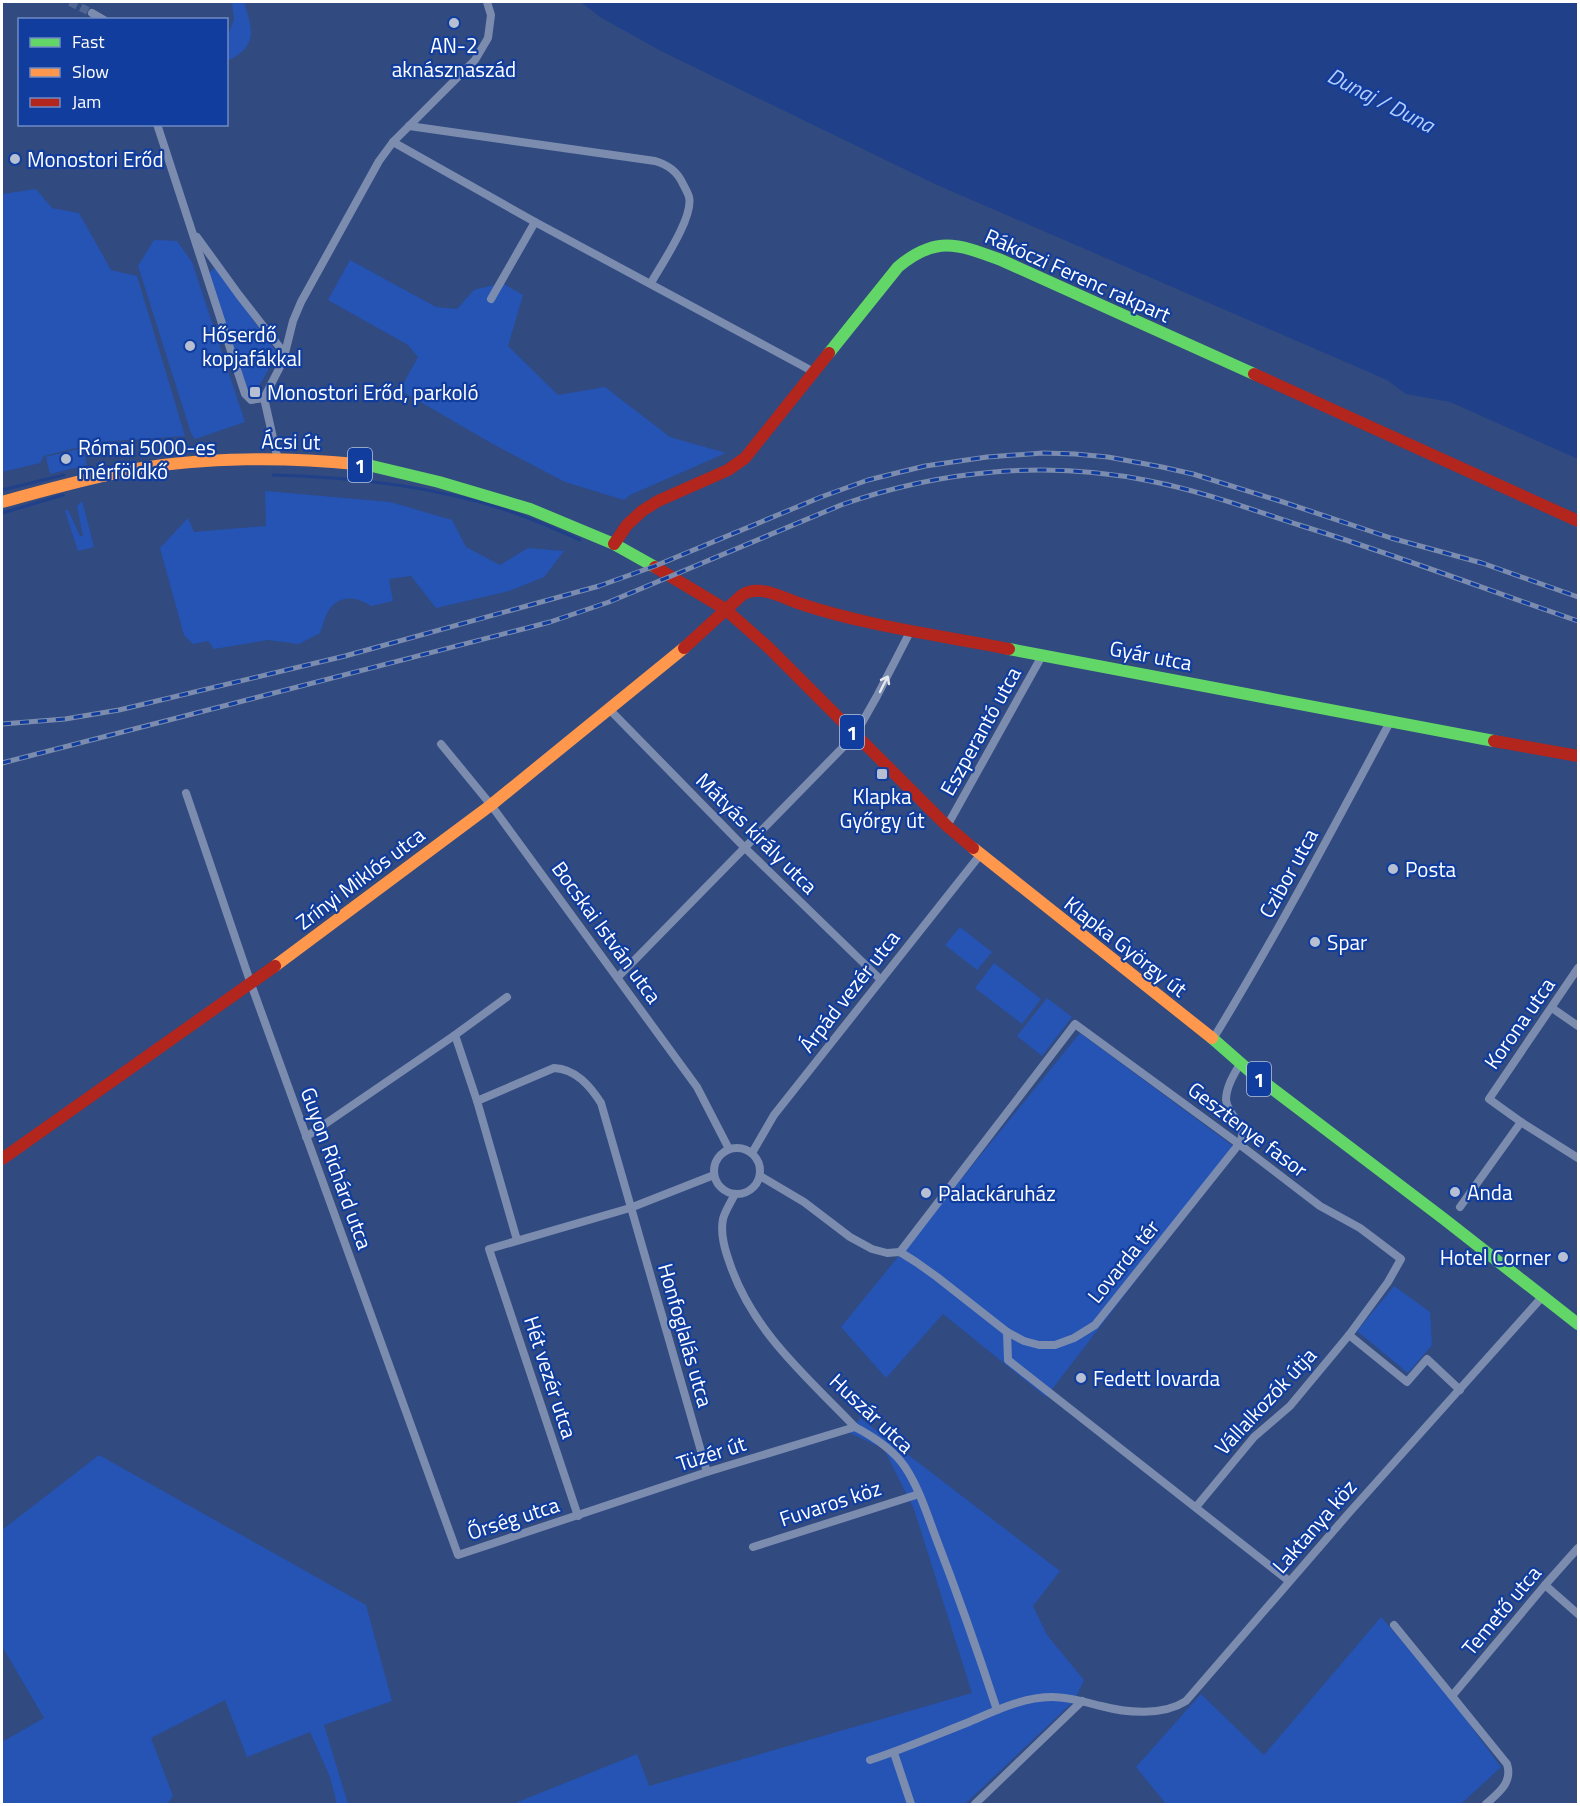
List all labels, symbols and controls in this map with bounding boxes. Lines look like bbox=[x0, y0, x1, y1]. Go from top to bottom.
marker: AN-2 aknásznaszád bbox=[447, 16, 461, 30]
legend bbox=[18, 18, 228, 126]
text: Fast bbox=[72, 28, 105, 55]
place label: AN-2 aknásznaszád bbox=[392, 29, 516, 85]
text: Slow bbox=[72, 58, 109, 85]
water label: Dunaj / Duna bbox=[1322, 59, 1442, 142]
text: Jam bbox=[72, 88, 101, 115]
place label: Monostori Erőd bbox=[27, 143, 164, 175]
marker: Monostori Erőd bbox=[8, 152, 22, 166]
street label: Rákóczi Ferenc rakpart bbox=[980, 220, 1177, 331]
place label: Hőserdő kopjafákkal bbox=[202, 318, 302, 374]
marker: Hőserdő kopjafákkal bbox=[183, 339, 197, 353]
place label: Monostori Erőd, parkoló bbox=[267, 376, 479, 408]
marker: Monostori Erőd, parkoló bbox=[248, 385, 262, 399]
street label: Ácsi út bbox=[261, 424, 321, 458]
place label: Római 5000-es mérföldkő bbox=[78, 431, 216, 487]
road number: 1 bbox=[348, 448, 372, 482]
marker: Római 5000-es mérföldkő bbox=[59, 452, 73, 466]
street label: Gyár utca bbox=[1107, 631, 1195, 679]
street label: Eszperantó utca bbox=[931, 660, 1029, 801]
one-way arrow bbox=[878, 675, 890, 693]
road number: 1 bbox=[840, 715, 864, 749]
street label: Mátyás király utca bbox=[689, 765, 825, 901]
marker: Klapka Győrgy út bbox=[875, 767, 889, 781]
place label: Klapka Győrgy út bbox=[839, 780, 925, 836]
street label: Zrínyi Miklós utca bbox=[289, 818, 432, 937]
street label: Czibor utca bbox=[1250, 822, 1326, 924]
place label: Posta bbox=[1405, 853, 1457, 885]
street label: Bocskai István utca bbox=[544, 854, 670, 1010]
marker: Posta bbox=[1386, 862, 1400, 876]
street label: Klapka György út bbox=[1058, 888, 1195, 1005]
street label: Árpád vezér utca bbox=[791, 923, 907, 1059]
place label: Spar bbox=[1327, 926, 1367, 958]
marker: Spar bbox=[1308, 935, 1322, 949]
street label: Korona utca bbox=[1476, 970, 1563, 1075]
road number: 1 bbox=[1247, 1062, 1271, 1096]
street label: Gesztenye fasor bbox=[1181, 1073, 1315, 1185]
street label: Guyon Richárd utca bbox=[293, 1082, 381, 1254]
place label: Anda bbox=[1467, 1176, 1513, 1208]
place label: Palackáruház bbox=[938, 1177, 1056, 1209]
marker: Anda bbox=[1448, 1185, 1462, 1199]
marker: Palackáruház bbox=[919, 1186, 933, 1200]
street label: Lovarda tér bbox=[1079, 1212, 1167, 1310]
place label: Hotel Corner bbox=[1440, 1241, 1551, 1273]
marker: Hotel Corner bbox=[1556, 1250, 1570, 1264]
street label: Honfoglalás utca bbox=[650, 1259, 722, 1411]
street label: Hét vezér utca bbox=[516, 1312, 586, 1443]
street label: Vállalkozók útja bbox=[1207, 1340, 1324, 1462]
place label: Fedett lovarda bbox=[1093, 1362, 1221, 1394]
street label: Huszár utca bbox=[823, 1365, 922, 1461]
marker: Fedett lovarda bbox=[1074, 1371, 1088, 1385]
street label: Tüzér út bbox=[672, 1427, 750, 1479]
street label: Fuvaros köz bbox=[775, 1472, 885, 1534]
street label: Laktanya köz bbox=[1264, 1472, 1364, 1580]
street label: Őrség utca bbox=[463, 1488, 564, 1548]
street label: Temető utca bbox=[1454, 1558, 1549, 1662]

